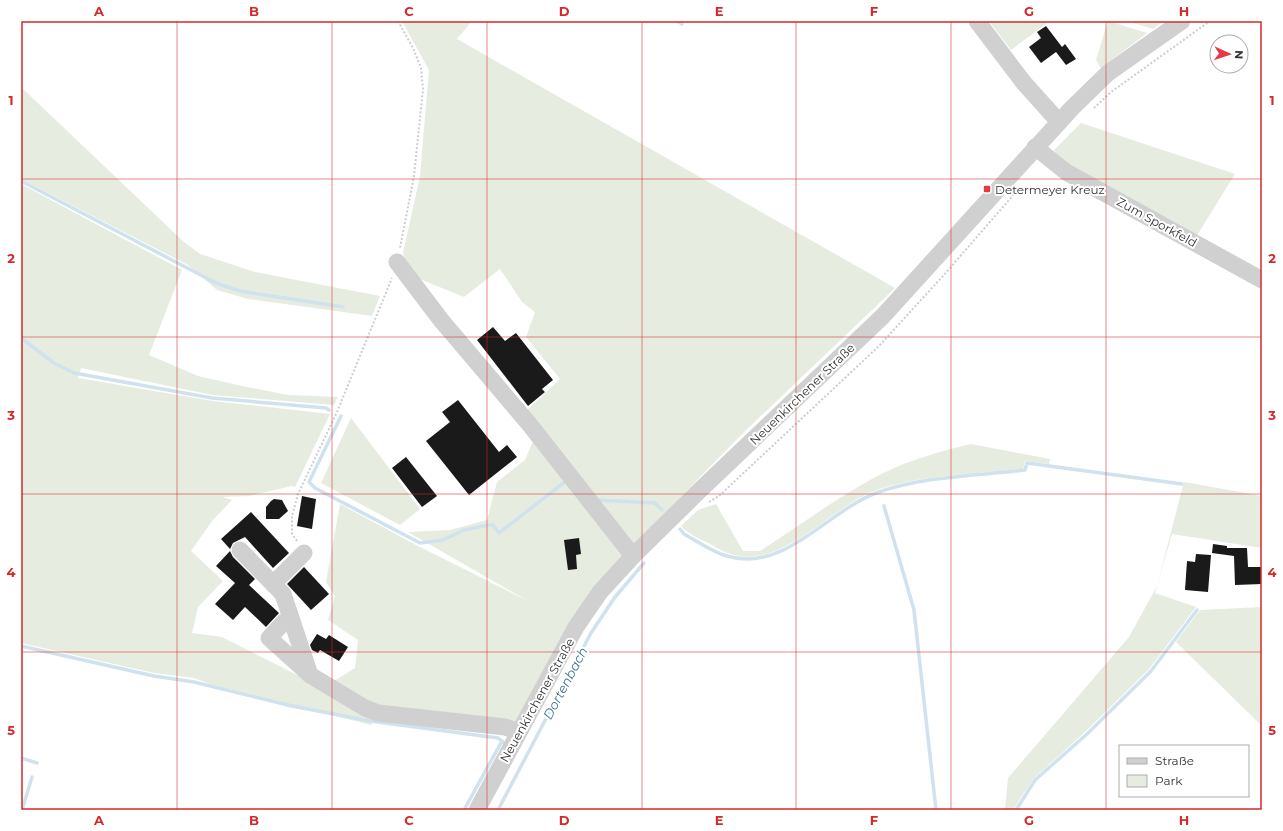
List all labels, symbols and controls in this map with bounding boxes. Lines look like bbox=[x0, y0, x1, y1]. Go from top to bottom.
text: A bbox=[93, 3, 105, 19]
text: B bbox=[249, 3, 259, 19]
text: C bbox=[404, 3, 414, 19]
text: D bbox=[559, 3, 570, 19]
text: E bbox=[715, 3, 724, 19]
text: F bbox=[870, 3, 878, 19]
text: G bbox=[1024, 3, 1034, 19]
text: H bbox=[1179, 3, 1189, 19]
north arrow bbox=[1209, 34, 1249, 74]
text: N bbox=[1232, 50, 1246, 59]
text: 1 bbox=[8, 92, 14, 108]
text: 1 bbox=[1269, 92, 1275, 108]
place label: Determeyer Kreuz bbox=[995, 182, 1105, 197]
marker: Determeyer Kreuz bbox=[982, 184, 992, 194]
street label: Zum Sporkfeld bbox=[1114, 194, 1200, 250]
text: 2 bbox=[7, 250, 15, 266]
text: 2 bbox=[1268, 250, 1276, 266]
street label: Neuenkirchener Straße bbox=[747, 340, 857, 448]
text: 3 bbox=[6, 407, 15, 423]
text: 3 bbox=[1267, 407, 1276, 423]
text: 4 bbox=[7, 564, 16, 580]
text: 4 bbox=[1268, 564, 1277, 580]
street label: Neuenkirchener Straße bbox=[497, 635, 577, 765]
water label: Dortenbach bbox=[539, 644, 591, 722]
text: 5 bbox=[7, 722, 15, 738]
text: 5 bbox=[1268, 722, 1276, 738]
legend bbox=[1119, 745, 1249, 797]
text: Straße bbox=[1155, 753, 1194, 768]
text: Park bbox=[1155, 773, 1183, 788]
text: A bbox=[93, 812, 105, 828]
text: B bbox=[249, 812, 259, 828]
text: C bbox=[404, 812, 414, 828]
text: D bbox=[559, 812, 570, 828]
text: E bbox=[715, 812, 724, 828]
text: F bbox=[870, 812, 878, 828]
text: G bbox=[1024, 812, 1034, 828]
text: H bbox=[1179, 812, 1189, 828]

